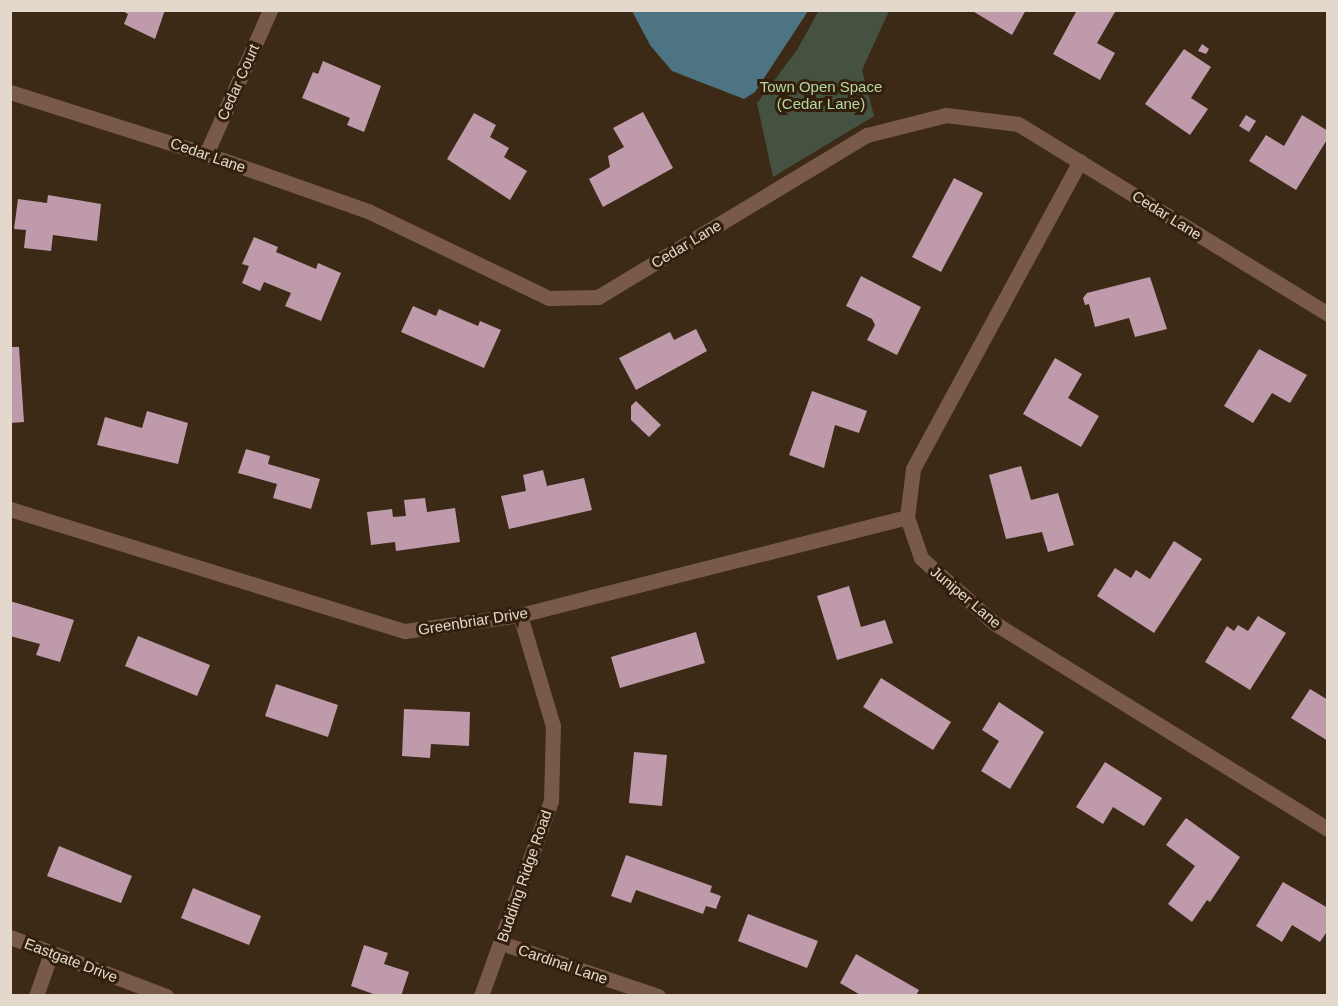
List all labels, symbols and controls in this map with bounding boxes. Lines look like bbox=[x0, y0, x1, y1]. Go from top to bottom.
street label: Cedar Court bbox=[213, 41, 263, 123]
park label: Town Open Space (Cedar Lane) bbox=[760, 77, 882, 112]
street label: Cedar Lane bbox=[168, 134, 248, 176]
street label: Cedar Lane bbox=[1129, 187, 1205, 243]
street label: Cedar Lane bbox=[648, 216, 724, 272]
street label: Juniper Lane bbox=[927, 562, 1005, 632]
street label: Greenbriar Drive bbox=[417, 603, 529, 639]
street label: Budding Ridge Road bbox=[493, 808, 555, 944]
street label: Eastgate Drive bbox=[22, 934, 120, 986]
street label: Cardinal Lane bbox=[516, 940, 610, 988]

